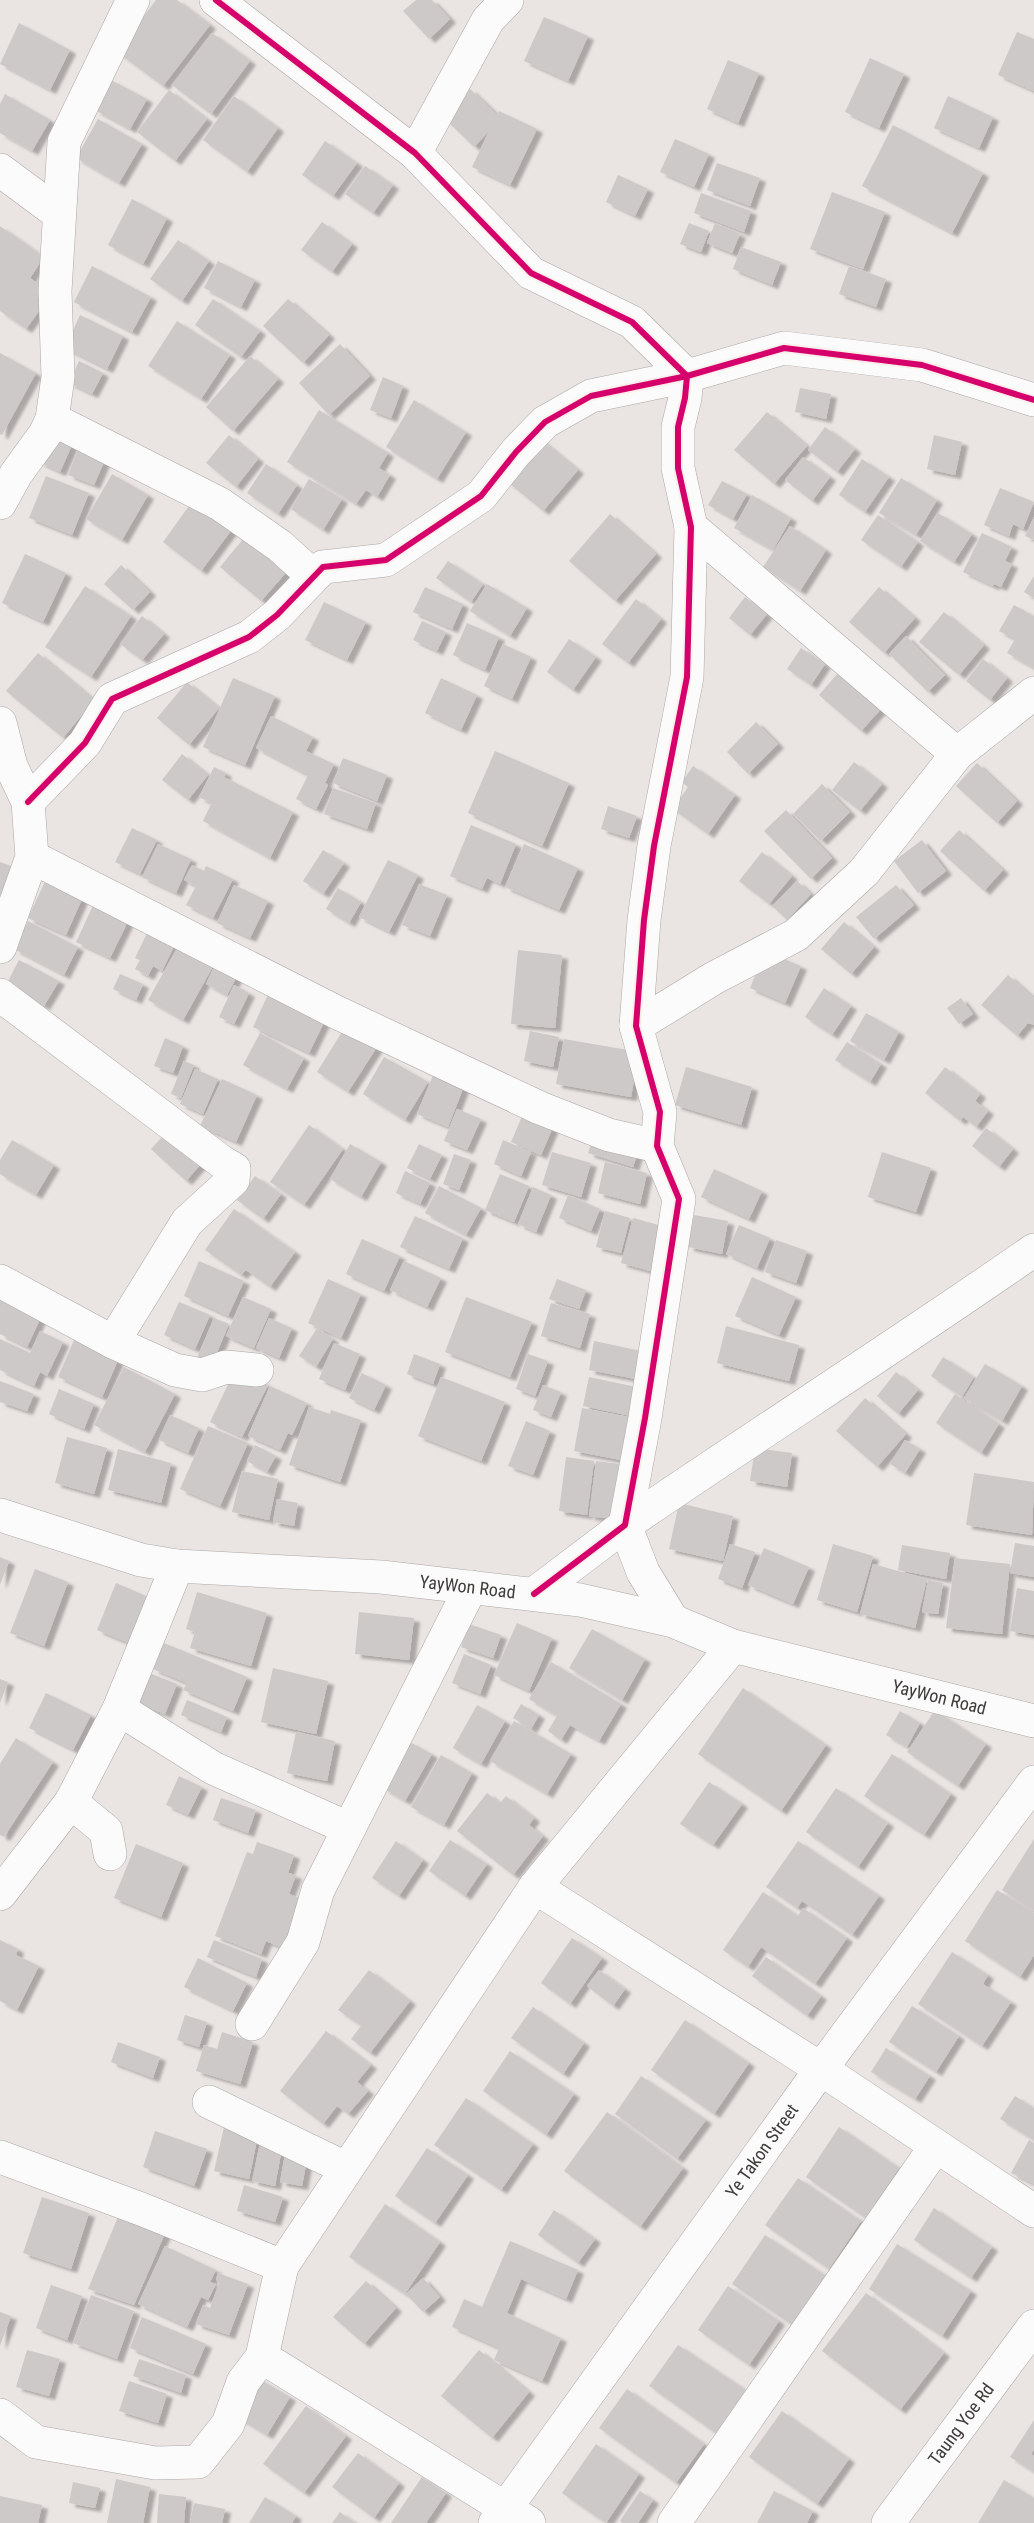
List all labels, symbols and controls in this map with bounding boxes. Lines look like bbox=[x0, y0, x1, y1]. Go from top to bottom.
street label: YayWon Road bbox=[419, 1571, 517, 1602]
street label: YayWon Road bbox=[890, 1675, 989, 1719]
street label: Ye Takon Street bbox=[721, 2100, 802, 2202]
street label: Taung Yoe Rd bbox=[924, 2379, 998, 2469]

